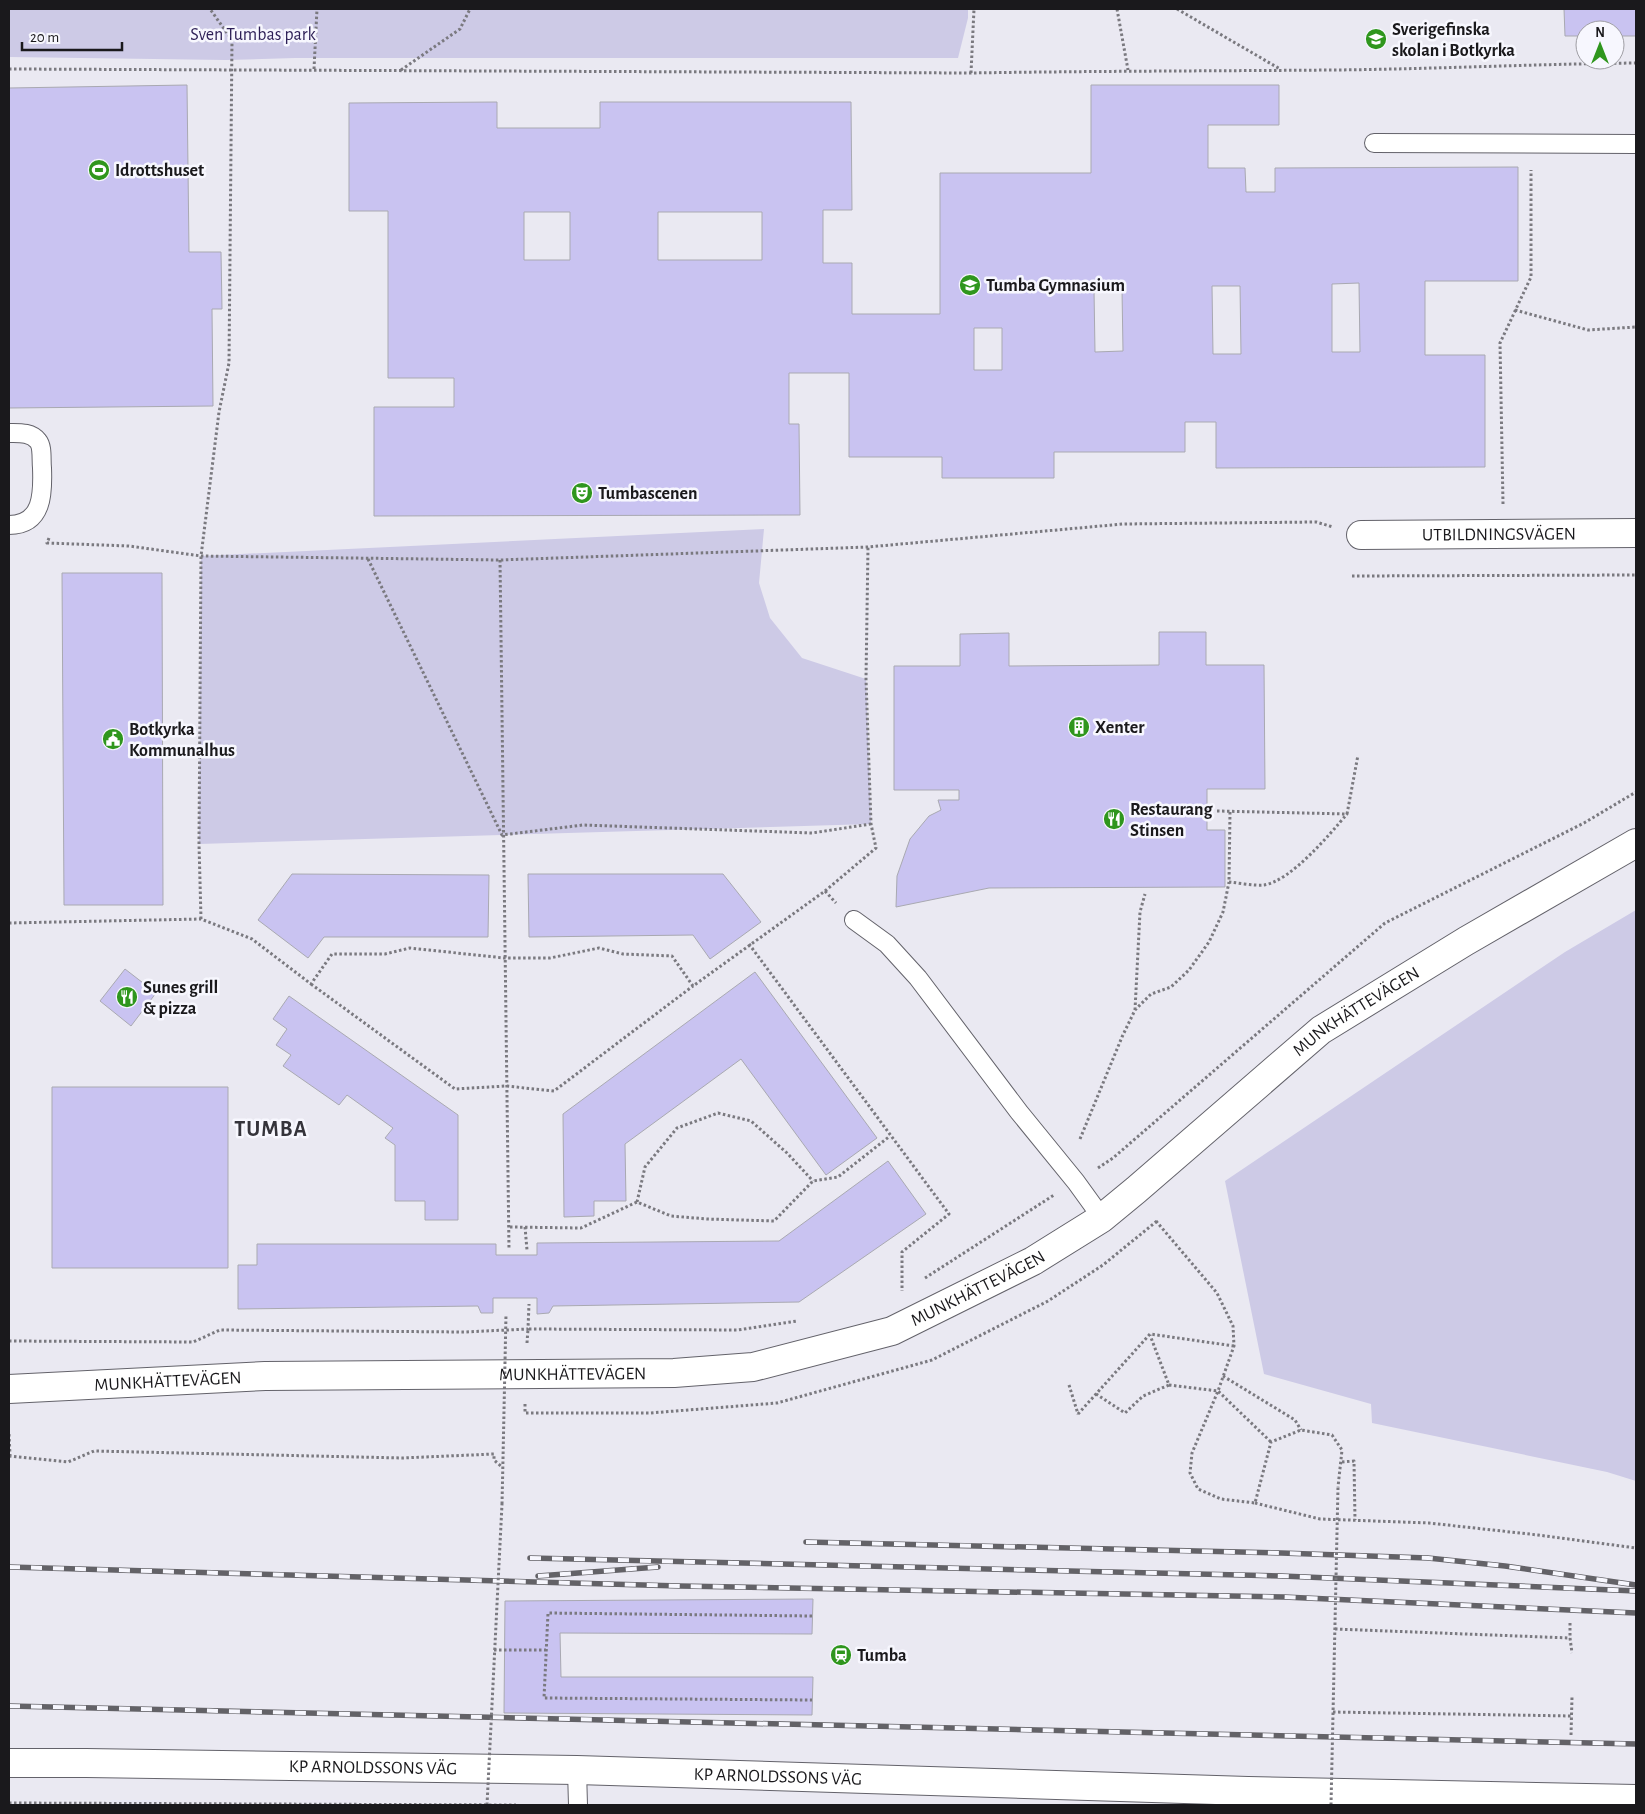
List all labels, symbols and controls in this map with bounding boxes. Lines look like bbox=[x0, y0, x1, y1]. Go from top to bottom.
scale bar bbox=[22, 20, 122, 52]
north arrow bbox=[1575, 20, 1625, 70]
place label: Sverigefinska skolan i Botkyrka bbox=[1392, 21, 1515, 60]
park label: Sven Tumbas park bbox=[190, 26, 317, 44]
text: N bbox=[1595, 26, 1605, 40]
school or university icon: Sverigefinska skolan i Botkyrka bbox=[1364, 27, 1388, 51]
text: 20 m bbox=[30, 30, 59, 45]
sports icon: Idrottshuset bbox=[87, 158, 111, 182]
place label: Idrottshuset bbox=[115, 162, 204, 180]
school or university icon: Tumba Gymnasium bbox=[958, 273, 982, 297]
place label: Tumba Gymnasium bbox=[986, 277, 1125, 295]
theatre icon: Tumbascenen bbox=[570, 481, 594, 505]
place label: Tumbascenen bbox=[598, 485, 698, 503]
street label: UTBILDNINGSVÄGEN bbox=[1422, 524, 1576, 545]
building icon: Xenter bbox=[1067, 715, 1091, 739]
place label: Xenter bbox=[1095, 719, 1145, 737]
place label: Botkyrka Kommunalhus bbox=[129, 721, 235, 760]
public building icon: Botkyrka Kommunalhus bbox=[101, 727, 125, 751]
place label: Restaurang Stinsen bbox=[1130, 801, 1214, 840]
restaurant icon: Restaurang Stinsen bbox=[1102, 807, 1126, 831]
street label: MUNKHÄTTEVÄGEN bbox=[1290, 964, 1423, 1060]
place label: Sunes grill & pizza bbox=[143, 979, 218, 1018]
restaurant icon: Sunes grill & pizza bbox=[115, 985, 139, 1009]
district label: TUMBA bbox=[234, 1118, 308, 1140]
street label: MUNKHÄTTEVÄGEN bbox=[908, 1248, 1049, 1330]
street label: MUNKHÄTTEVÄGEN bbox=[499, 1363, 646, 1384]
street label: MUNKHÄTTEVÄGEN bbox=[94, 1369, 242, 1395]
station icon: Tumba bbox=[829, 1643, 853, 1667]
place label: Tumba bbox=[857, 1647, 907, 1665]
street label: KP ARNOLDSSONS VÄG bbox=[289, 1758, 457, 1778]
street label: KP ARNOLDSSONS VÄG bbox=[694, 1766, 862, 1789]

